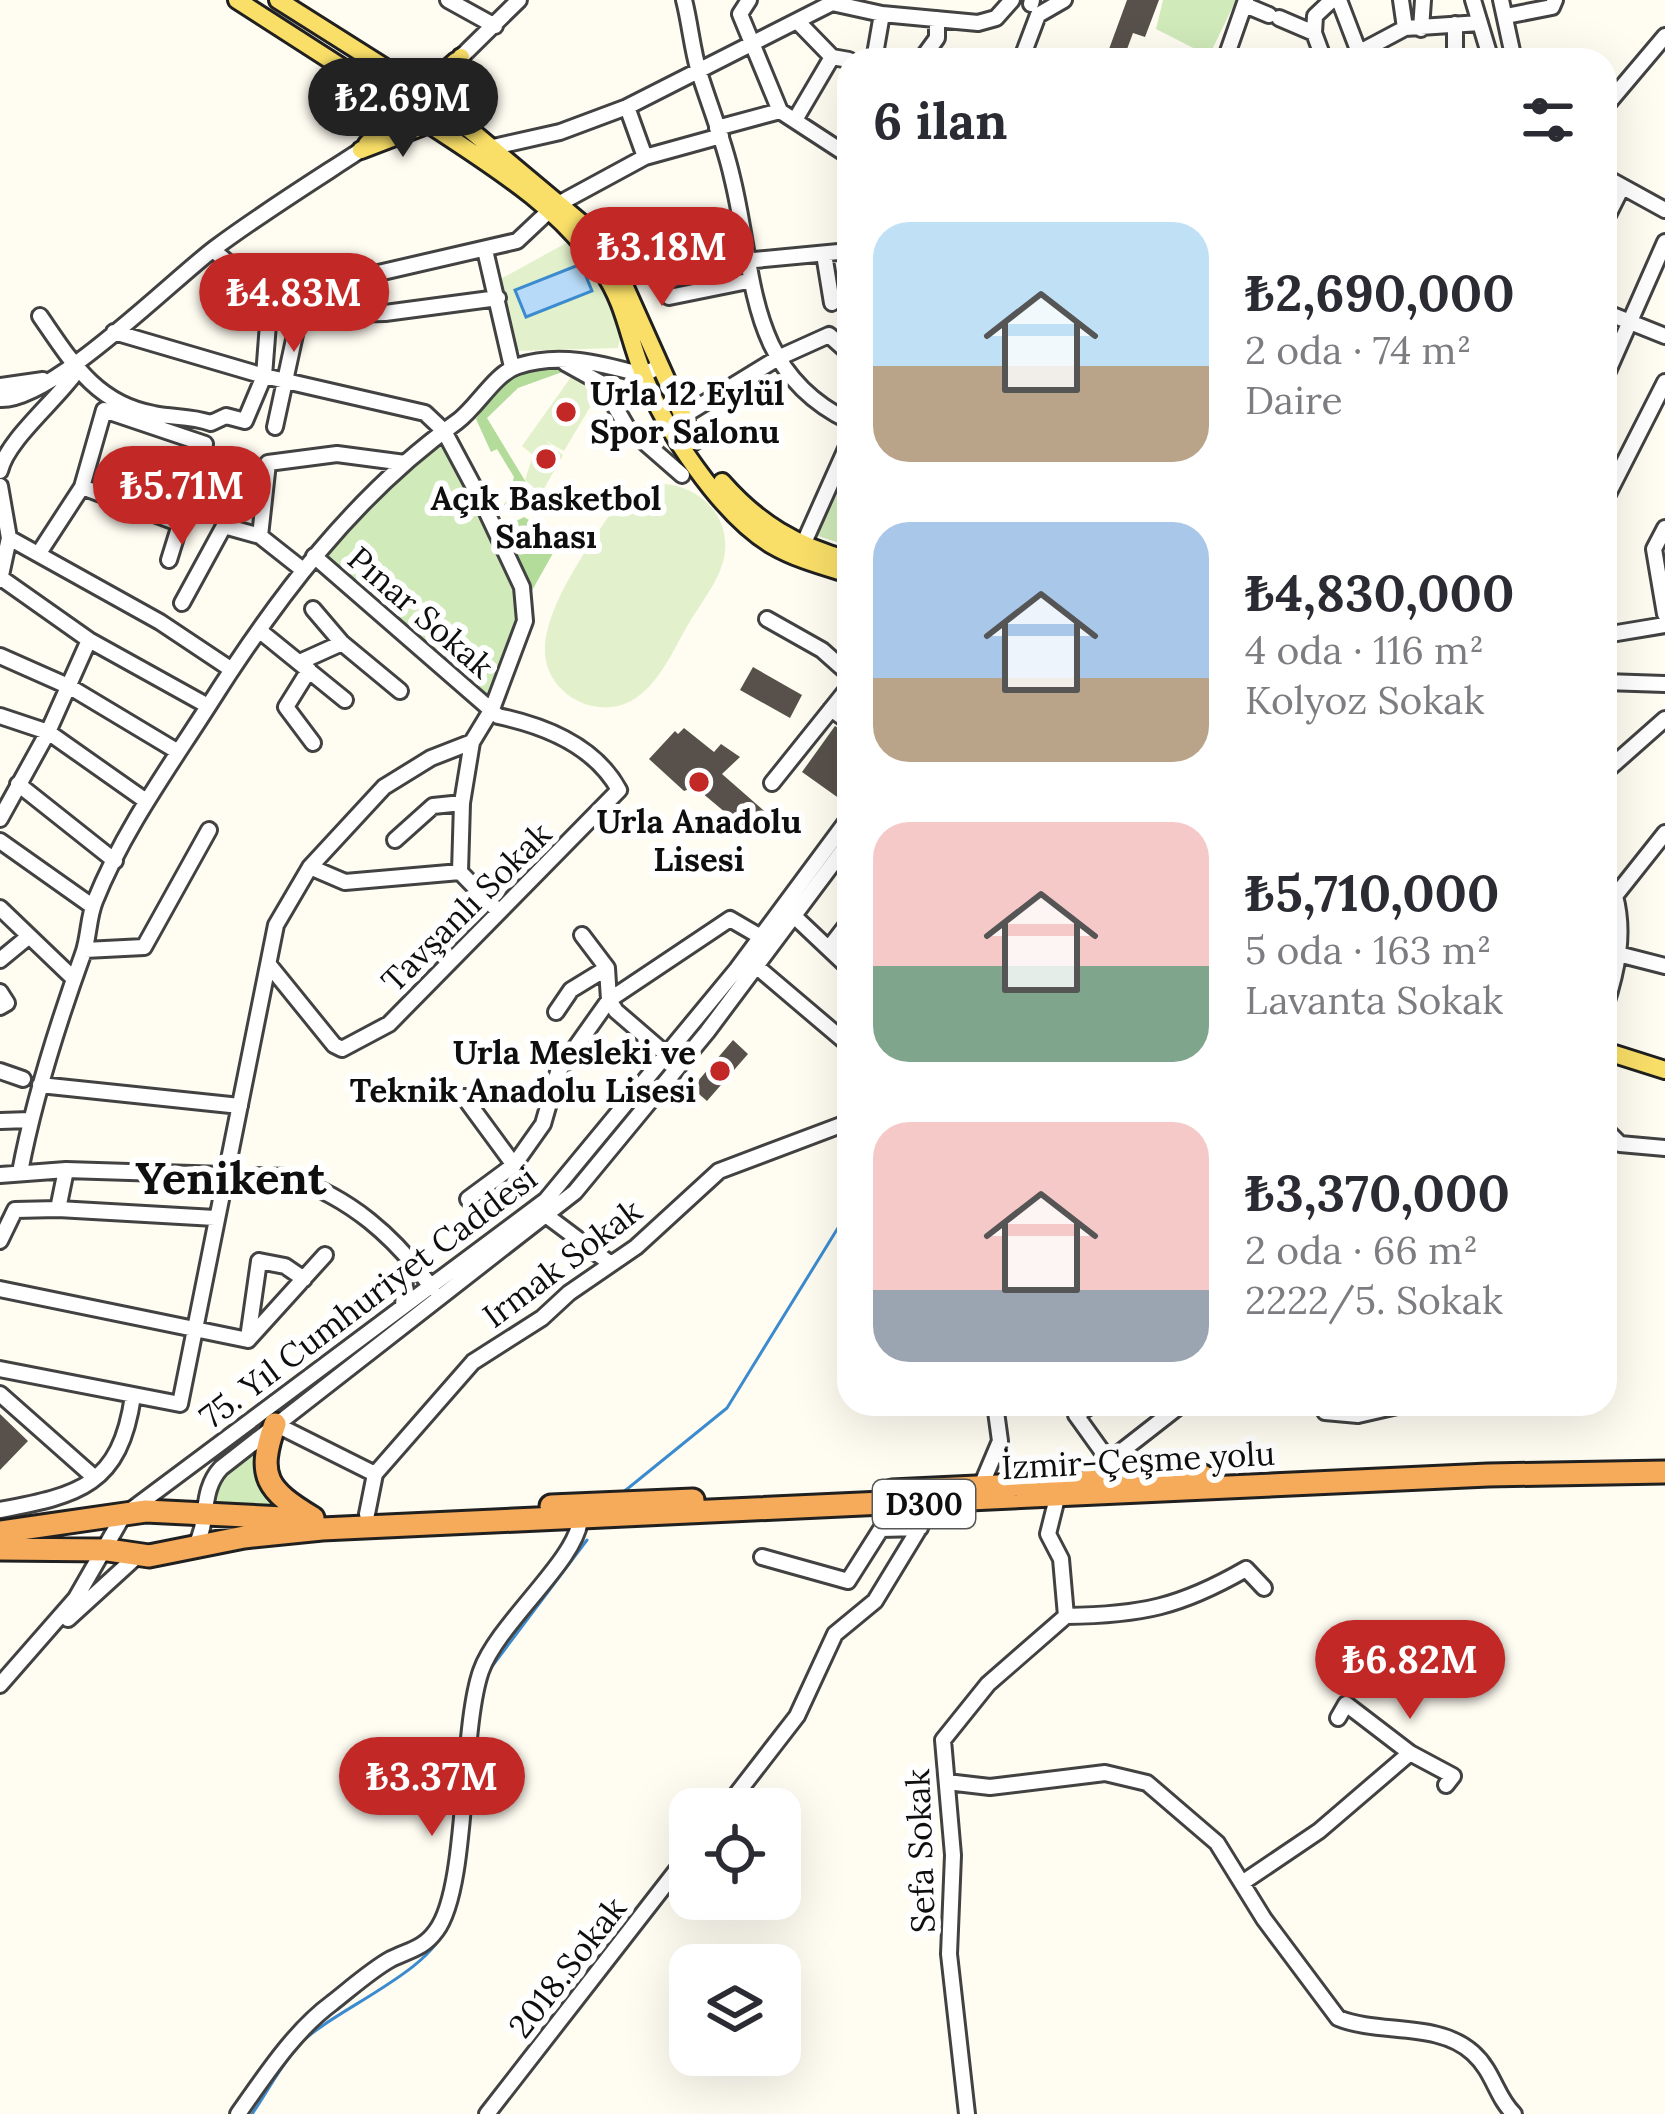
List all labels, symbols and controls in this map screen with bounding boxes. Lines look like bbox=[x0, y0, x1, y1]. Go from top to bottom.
pin: ₺2.69M bbox=[305, 58, 501, 160]
text: ₺2.69M bbox=[335, 72, 471, 122]
icon: filters bbox=[1515, 87, 1581, 153]
text: 6 ilan bbox=[873, 88, 1008, 153]
pin: ₺3.18M bbox=[564, 207, 760, 309]
text: ₺3.18M bbox=[597, 221, 727, 271]
pin: ₺4.83M bbox=[196, 253, 392, 355]
text: ₺2,690,000 bbox=[1245, 260, 1515, 325]
text: ₺4.83M bbox=[226, 267, 362, 317]
icon: home bbox=[969, 270, 1113, 414]
text: 2 oda · 74 m² bbox=[1245, 325, 1471, 375]
place label: Urla 12 Eylül Spor Salonu bbox=[590, 372, 785, 452]
text: Daire bbox=[1245, 375, 1343, 425]
marker: Urla 12 Eylül Spor Salonu bbox=[553, 399, 579, 425]
pin: ₺5.71M bbox=[84, 446, 280, 548]
marker: Açık Basketbol Sahası bbox=[533, 446, 559, 472]
text: ₺5.71M bbox=[120, 460, 244, 510]
place label: Açık Basketbol Sahası bbox=[431, 477, 661, 557]
street label: Pınar Sokak bbox=[339, 537, 503, 687]
text: ₺4,830,000 bbox=[1245, 560, 1514, 625]
icon: home bbox=[969, 570, 1113, 714]
text: 4 oda · 116 m² bbox=[1245, 625, 1484, 675]
text: Kolyoz Sokak bbox=[1245, 675, 1484, 725]
marker: Urla Anadolu Lisesi bbox=[686, 769, 712, 795]
place label: Urla Anadolu Lisesi bbox=[596, 800, 802, 880]
street label: Tavşanlı Sokak bbox=[372, 813, 560, 1001]
text: ₺5,710,000 bbox=[1245, 860, 1500, 925]
icon: home bbox=[969, 870, 1113, 1014]
text: 5 oda · 163 m² bbox=[1245, 925, 1492, 975]
text: Lavanta Sokak bbox=[1245, 975, 1503, 1025]
place label: Urla Mesleki ve Teknik Anadolu Lisesi bbox=[350, 1031, 696, 1111]
marker: Urla Mesleki ve Teknik Anadolu Lisesi bbox=[707, 1058, 733, 1084]
district label: Yenikent bbox=[136, 1149, 328, 1206]
street label: 75. Yıl Cumhuriyet Caddesi bbox=[191, 1157, 545, 1437]
text: ₺3,370,000 bbox=[1245, 1160, 1510, 1225]
icon: home bbox=[969, 1170, 1113, 1314]
street label: Irmak Sokak bbox=[474, 1189, 650, 1336]
text: 2 oda · 66 m² bbox=[1245, 1225, 1478, 1275]
text: 2222/5. Sokak bbox=[1245, 1275, 1503, 1325]
street label: İzmir-Çeşme yolu bbox=[1000, 1432, 1276, 1488]
road number: D300 bbox=[873, 1480, 975, 1528]
pin: ₺6.82M bbox=[1312, 1620, 1508, 1722]
text: ₺6.82M bbox=[1342, 1634, 1478, 1684]
pin: ₺3.37M bbox=[334, 1737, 530, 1839]
text: ₺3.37M bbox=[366, 1751, 498, 1801]
street label: Sefa Sokak bbox=[896, 1768, 944, 1934]
map controls bbox=[669, 1788, 801, 2076]
button: locate bbox=[669, 1788, 801, 1920]
street label: 2018.Sokak bbox=[499, 1888, 635, 2046]
button: layers bbox=[669, 1944, 801, 2076]

